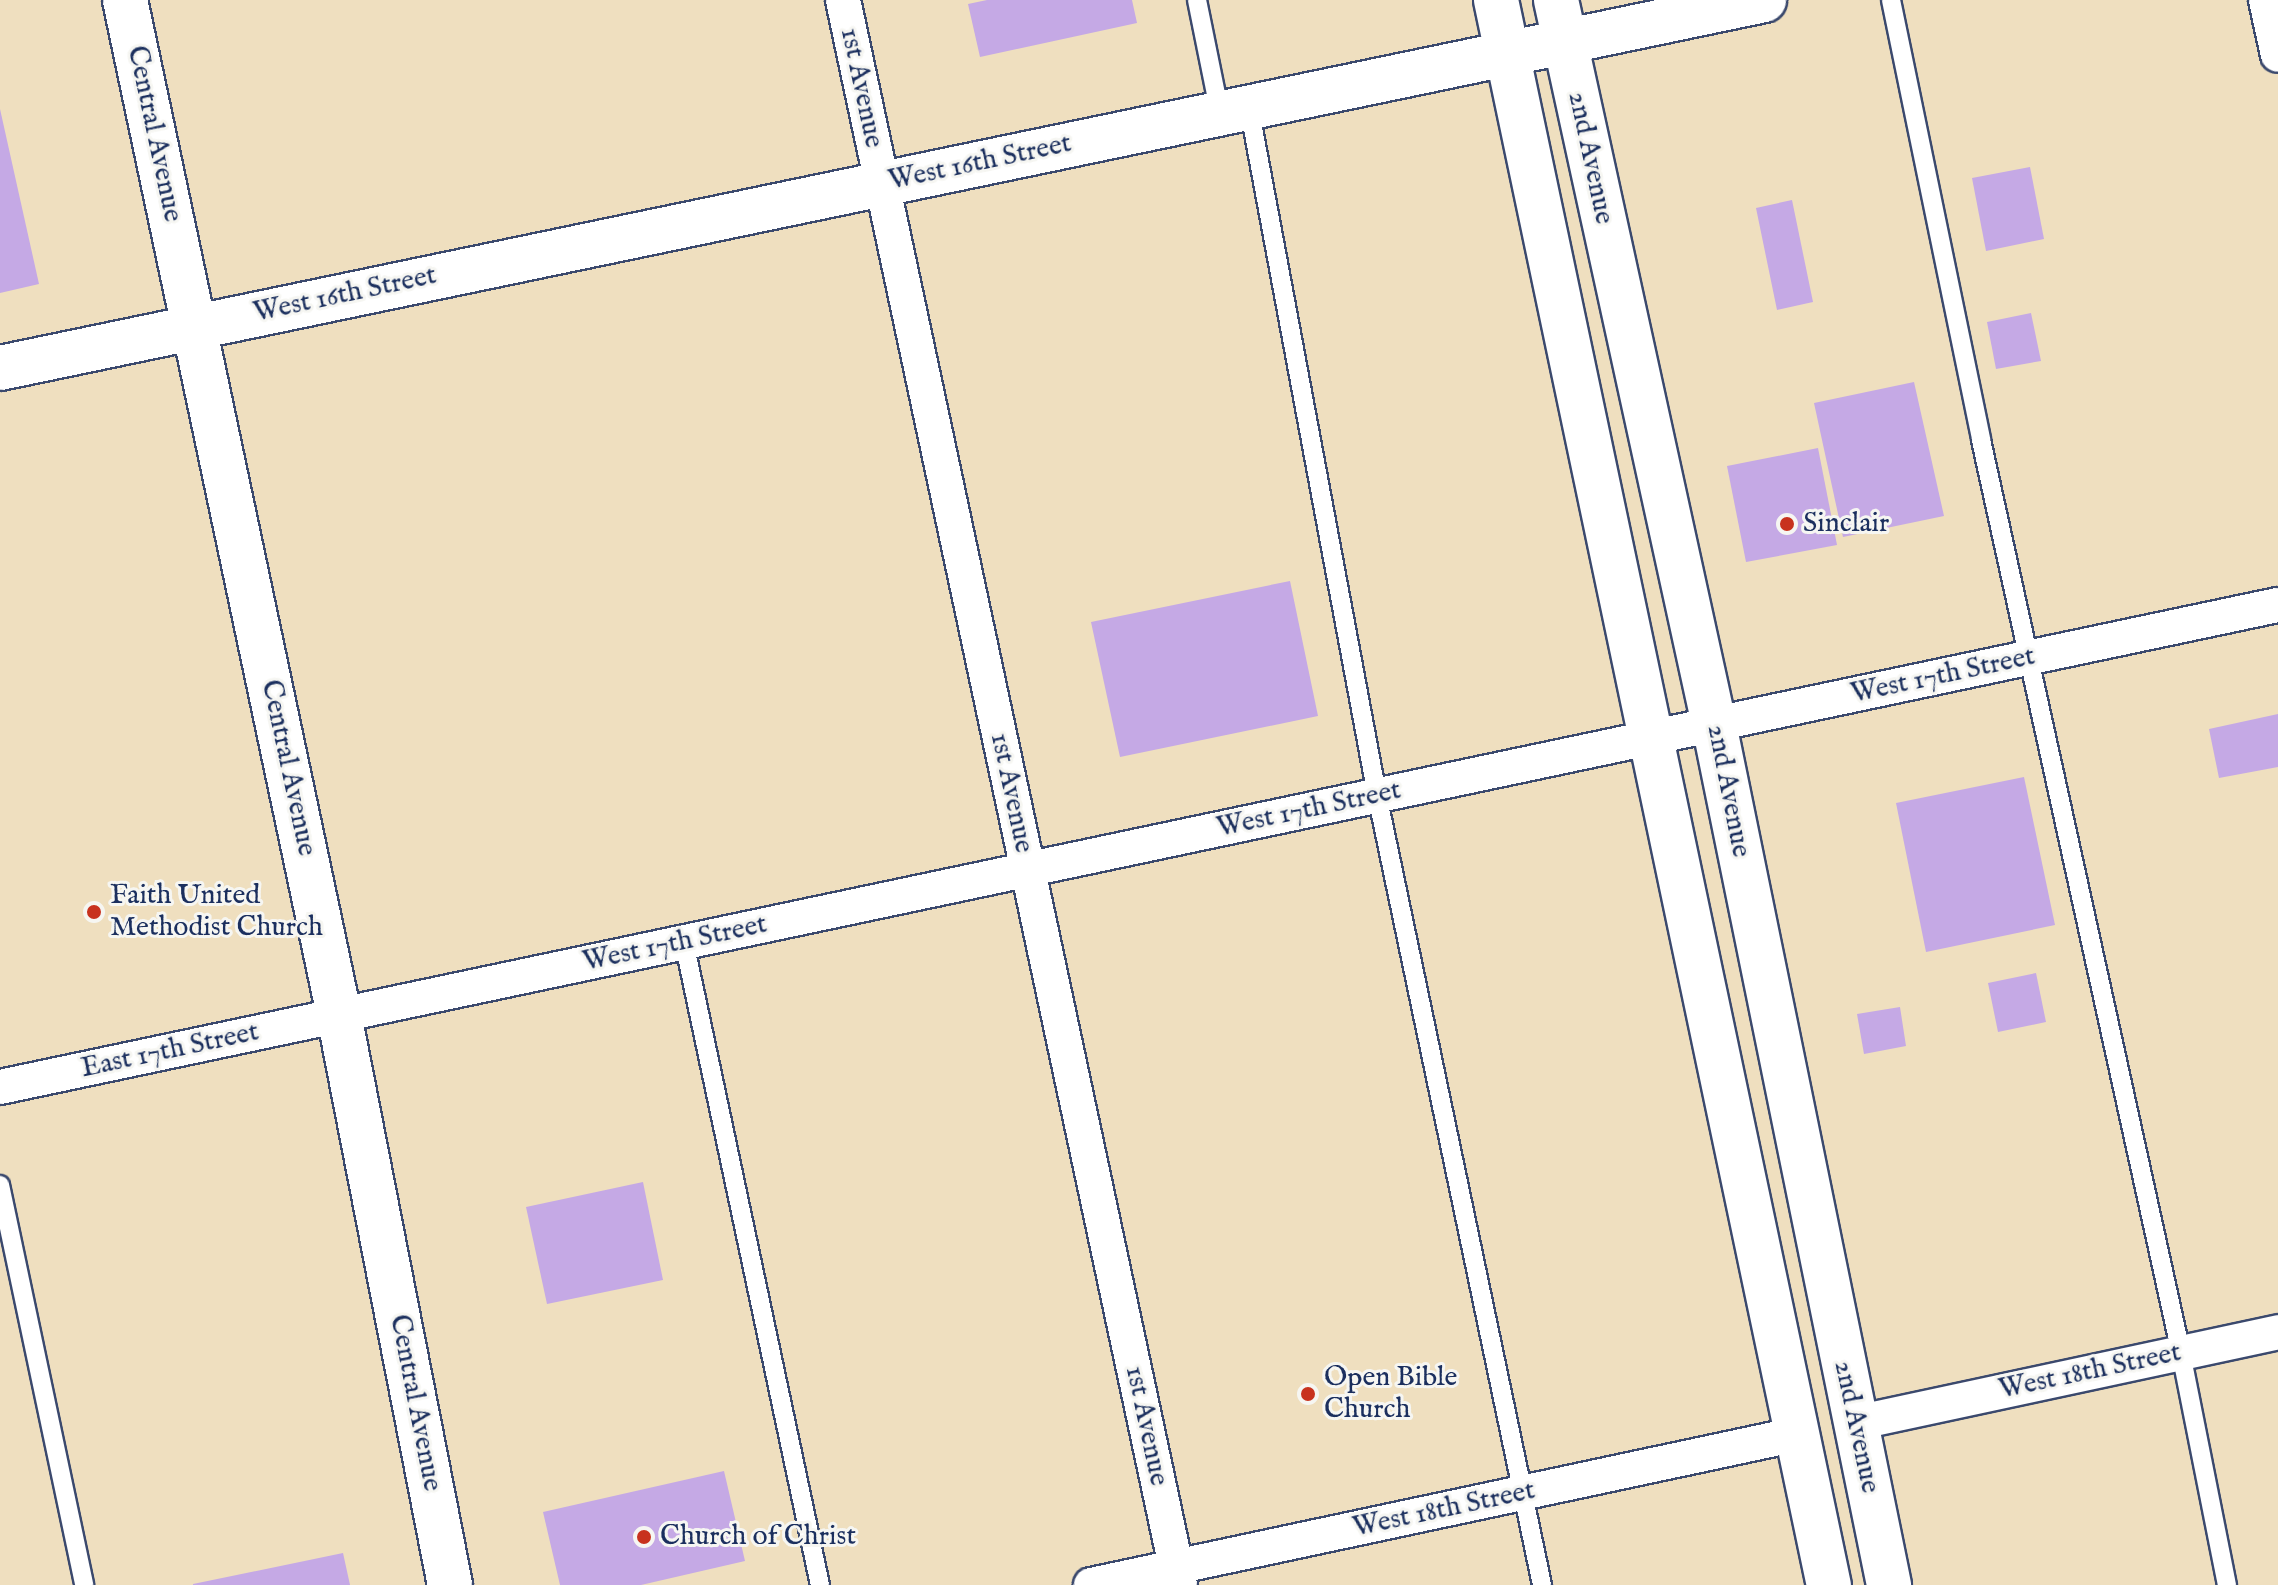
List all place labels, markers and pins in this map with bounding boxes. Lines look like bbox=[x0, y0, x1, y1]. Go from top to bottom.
place label: Sinclair bbox=[1803, 507, 1889, 541]
marker: Sinclair bbox=[1778, 515, 1796, 533]
place label: Faith United Methodist Church bbox=[110, 879, 323, 945]
marker: Faith United Methodist Church bbox=[85, 903, 103, 921]
place label: Open Bible Church bbox=[1324, 1361, 1457, 1427]
marker: Open Bible Church bbox=[1299, 1385, 1317, 1403]
place label: Church of Christ bbox=[660, 1520, 856, 1554]
marker: Church of Christ bbox=[635, 1528, 653, 1546]

